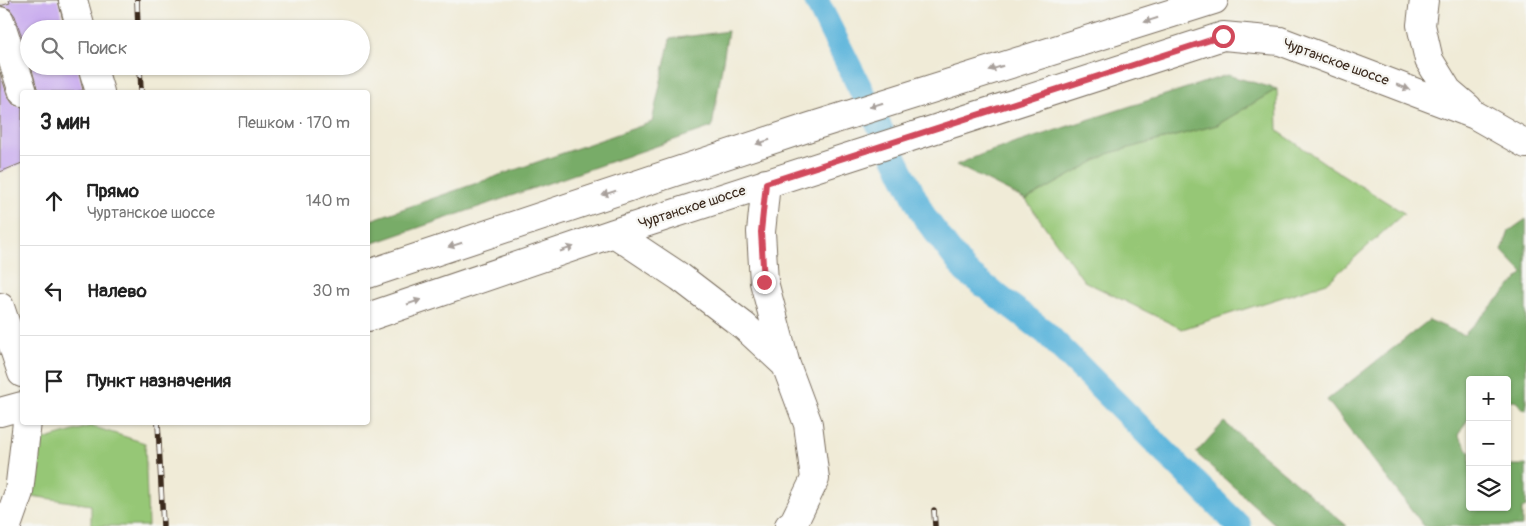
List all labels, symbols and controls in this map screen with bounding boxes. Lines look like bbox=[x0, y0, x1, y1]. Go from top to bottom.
one-way arrow bbox=[1144, 16, 1159, 24]
search box bbox=[20, 20, 370, 75]
route start bbox=[1212, 25, 1235, 48]
icon: search bbox=[38, 34, 66, 62]
street label: Чуртанское шоссе bbox=[1281, 35, 1392, 89]
text: Поиск bbox=[78, 36, 128, 60]
one-way arrow bbox=[988, 64, 1003, 72]
one-way arrow bbox=[1396, 83, 1411, 91]
one-way arrow bbox=[868, 102, 883, 110]
text: 3 мин bbox=[40, 109, 90, 136]
text: Пешком · 170 m bbox=[238, 113, 350, 133]
one-way arrow bbox=[756, 139, 771, 146]
text: Прямо bbox=[87, 179, 139, 203]
street label: Чуртанское шоссе bbox=[636, 182, 748, 232]
icon: ahead bbox=[40, 187, 68, 215]
one-way arrow bbox=[601, 190, 616, 198]
text: 140 m bbox=[306, 191, 350, 211]
text: Чуртанское шоссе bbox=[87, 203, 215, 223]
one-way arrow bbox=[447, 241, 462, 249]
one-way arrow bbox=[560, 245, 575, 252]
route end bbox=[753, 271, 776, 294]
icon: left bbox=[40, 277, 68, 305]
text: Налево bbox=[87, 279, 147, 303]
text: 30 m bbox=[312, 281, 350, 301]
one-way arrow bbox=[406, 297, 421, 305]
icon: arrive bbox=[40, 367, 68, 395]
text: Пункт назначения bbox=[87, 369, 231, 393]
map controls bbox=[1466, 376, 1511, 511]
button: + bbox=[1466, 376, 1511, 421]
button: − bbox=[1466, 421, 1511, 466]
button: layers bbox=[1466, 466, 1511, 511]

